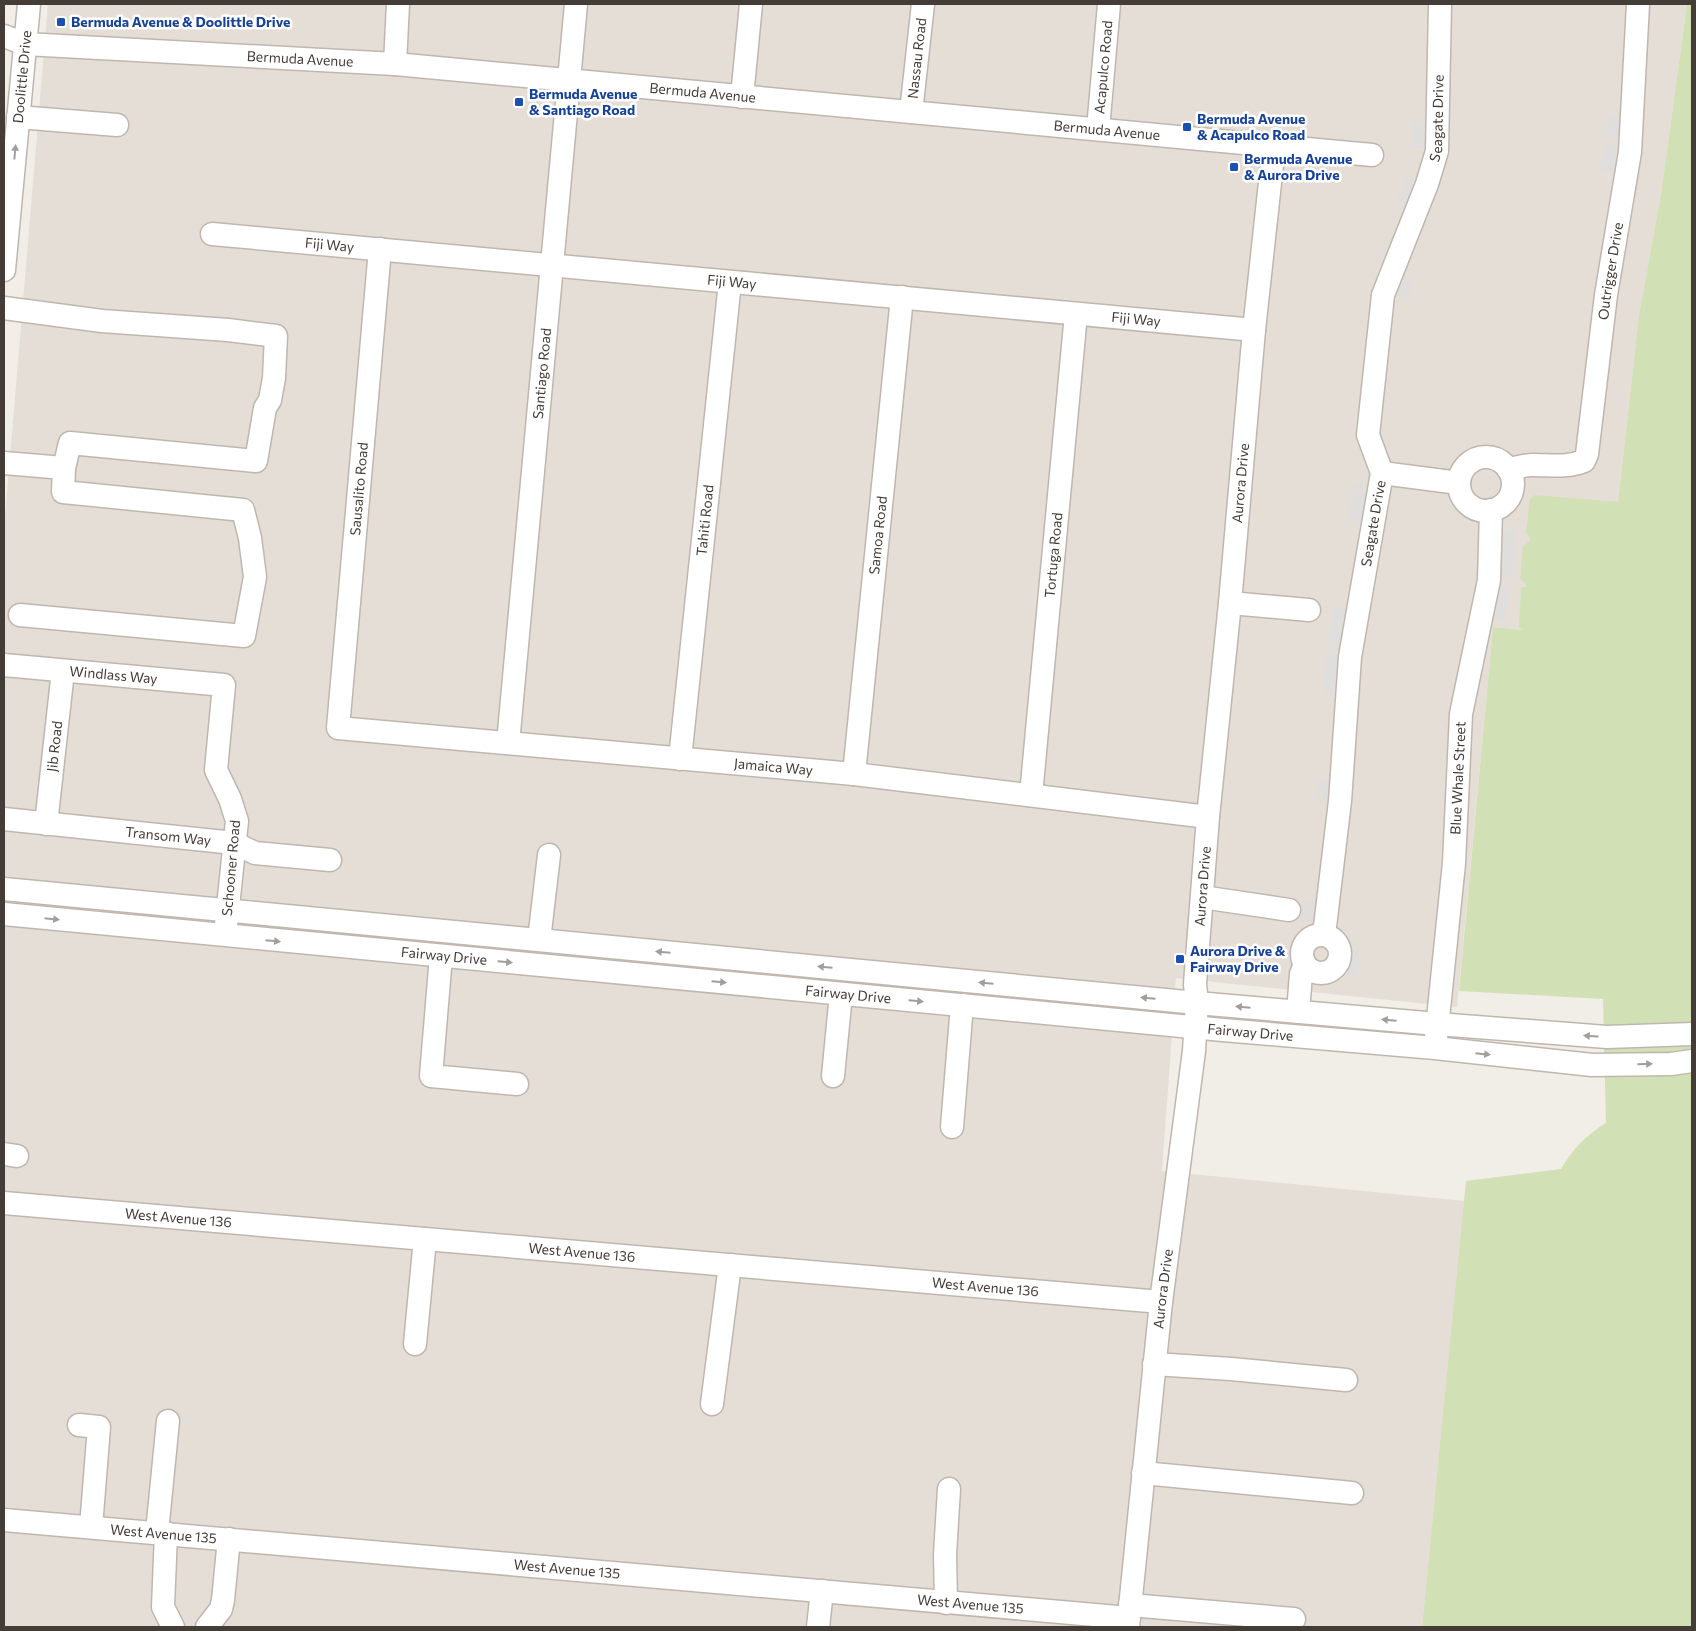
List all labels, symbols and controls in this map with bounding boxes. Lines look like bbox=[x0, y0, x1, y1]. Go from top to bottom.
place label: Bermuda Avenue & Doolittle Drive bbox=[71, 13, 290, 30]
marker: Bermuda Avenue & Doolittle Drive bbox=[55, 16, 67, 28]
street label: Nassau Road bbox=[904, 17, 929, 100]
street label: Acapulco Road bbox=[1090, 20, 1116, 115]
street label: Doolittle Drive bbox=[9, 30, 34, 124]
street label: Bermuda Avenue bbox=[246, 47, 354, 70]
street label: Seagate Drive bbox=[1425, 74, 1447, 164]
street label: Bermuda Avenue bbox=[649, 79, 757, 106]
place label: Bermuda Avenue & Santiago Road bbox=[529, 85, 637, 118]
marker: Bermuda Avenue & Santiago Road bbox=[513, 96, 525, 108]
place label: Bermuda Avenue & Acapulco Road bbox=[1197, 110, 1305, 143]
street label: Bermuda Avenue bbox=[1053, 116, 1161, 143]
marker: Bermuda Avenue & Acapulco Road bbox=[1181, 121, 1193, 133]
one-way arrow bbox=[11, 144, 19, 160]
place label: Bermuda Avenue & Aurora Drive bbox=[1244, 150, 1352, 183]
marker: Bermuda Avenue & Aurora Drive bbox=[1228, 161, 1240, 173]
street label: Outrigger Drive bbox=[1594, 221, 1626, 321]
street label: Fiji Way bbox=[304, 234, 355, 255]
street label: Fiji Way bbox=[706, 271, 757, 292]
street label: Fiji Way bbox=[1111, 308, 1162, 329]
street label: Santiago Road bbox=[529, 327, 554, 420]
street label: Sausalito Road bbox=[346, 442, 371, 536]
street label: Aurora Drive bbox=[1228, 442, 1252, 524]
street label: Seagate Drive bbox=[1357, 479, 1389, 568]
street label: Tahiti Road bbox=[692, 484, 717, 557]
street label: Samoa Road bbox=[865, 495, 890, 575]
street label: Tortuga Road bbox=[1040, 512, 1065, 598]
street label: Windlass Way bbox=[69, 662, 158, 687]
street label: Jib Road bbox=[43, 720, 65, 773]
street label: Blue Whale Street bbox=[1446, 721, 1469, 835]
street label: Jamaica Way bbox=[733, 754, 814, 778]
street label: Schooner Road bbox=[218, 819, 243, 917]
street label: Transom Way bbox=[124, 823, 212, 849]
street label: Aurora Drive bbox=[1191, 846, 1214, 927]
one-way arrow bbox=[45, 915, 61, 923]
one-way arrow bbox=[266, 937, 282, 945]
place label: Aurora Drive & Fairway Drive bbox=[1190, 942, 1286, 975]
street label: Fairway Drive bbox=[400, 943, 488, 968]
one-way arrow bbox=[654, 948, 670, 956]
marker: Aurora Drive & Fairway Drive bbox=[1174, 953, 1186, 965]
one-way arrow bbox=[497, 959, 513, 967]
one-way arrow bbox=[816, 963, 832, 971]
one-way arrow bbox=[711, 978, 727, 986]
one-way arrow bbox=[978, 979, 994, 987]
street label: Fairway Drive bbox=[804, 981, 892, 1006]
one-way arrow bbox=[1140, 994, 1156, 1002]
one-way arrow bbox=[908, 997, 924, 1005]
one-way arrow bbox=[1234, 1003, 1250, 1011]
one-way arrow bbox=[1380, 1016, 1396, 1024]
street label: Fairway Drive bbox=[1207, 1020, 1294, 1044]
one-way arrow bbox=[1583, 1032, 1599, 1040]
one-way arrow bbox=[1476, 1050, 1492, 1058]
one-way arrow bbox=[1638, 1060, 1654, 1068]
street label: West Avenue 136 bbox=[124, 1204, 233, 1230]
street label: West Avenue 136 bbox=[528, 1239, 636, 1265]
street label: Aurora Drive bbox=[1149, 1248, 1176, 1330]
street label: West Avenue 136 bbox=[931, 1273, 1040, 1300]
street label: West Avenue 135 bbox=[109, 1520, 217, 1546]
street label: West Avenue 135 bbox=[513, 1555, 621, 1582]
street label: West Avenue 135 bbox=[916, 1591, 1024, 1617]

